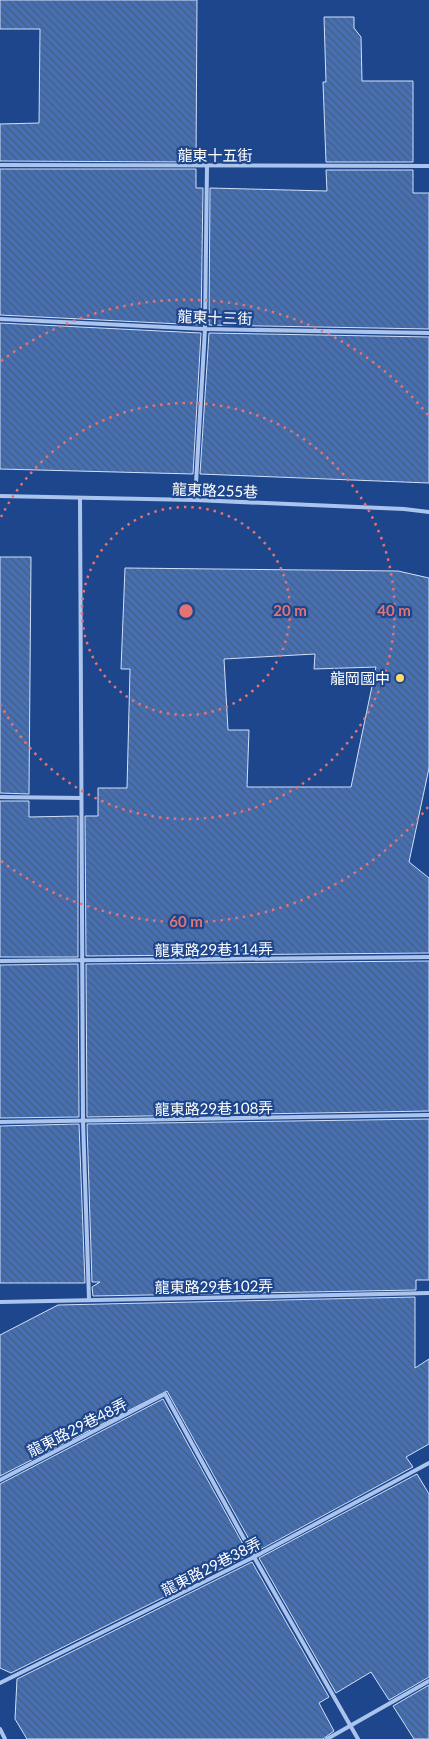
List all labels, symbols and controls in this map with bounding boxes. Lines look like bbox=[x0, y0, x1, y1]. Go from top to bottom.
street label: 龍東十五街 bbox=[177, 146, 253, 164]
street label: 龍東十三街 bbox=[177, 307, 253, 327]
street label: 龍東路255巷 bbox=[172, 480, 258, 500]
text: 20 m bbox=[273, 601, 307, 619]
text: 40 m bbox=[377, 601, 411, 619]
centre of rings bbox=[177, 602, 195, 620]
place label: 龍岡國中 bbox=[330, 669, 390, 687]
marker: 龍岡國中 bbox=[394, 672, 406, 684]
text: 60 m bbox=[169, 912, 203, 930]
street label: 龍東路29巷114弄 bbox=[155, 939, 273, 959]
street label: 龍東路29巷108弄 bbox=[155, 1098, 273, 1118]
street label: 龍東路29巷102弄 bbox=[155, 1276, 273, 1296]
street label: 龍東路29巷48弄 bbox=[24, 1394, 130, 1460]
street label: 龍東路29巷38弄 bbox=[158, 1533, 264, 1599]

